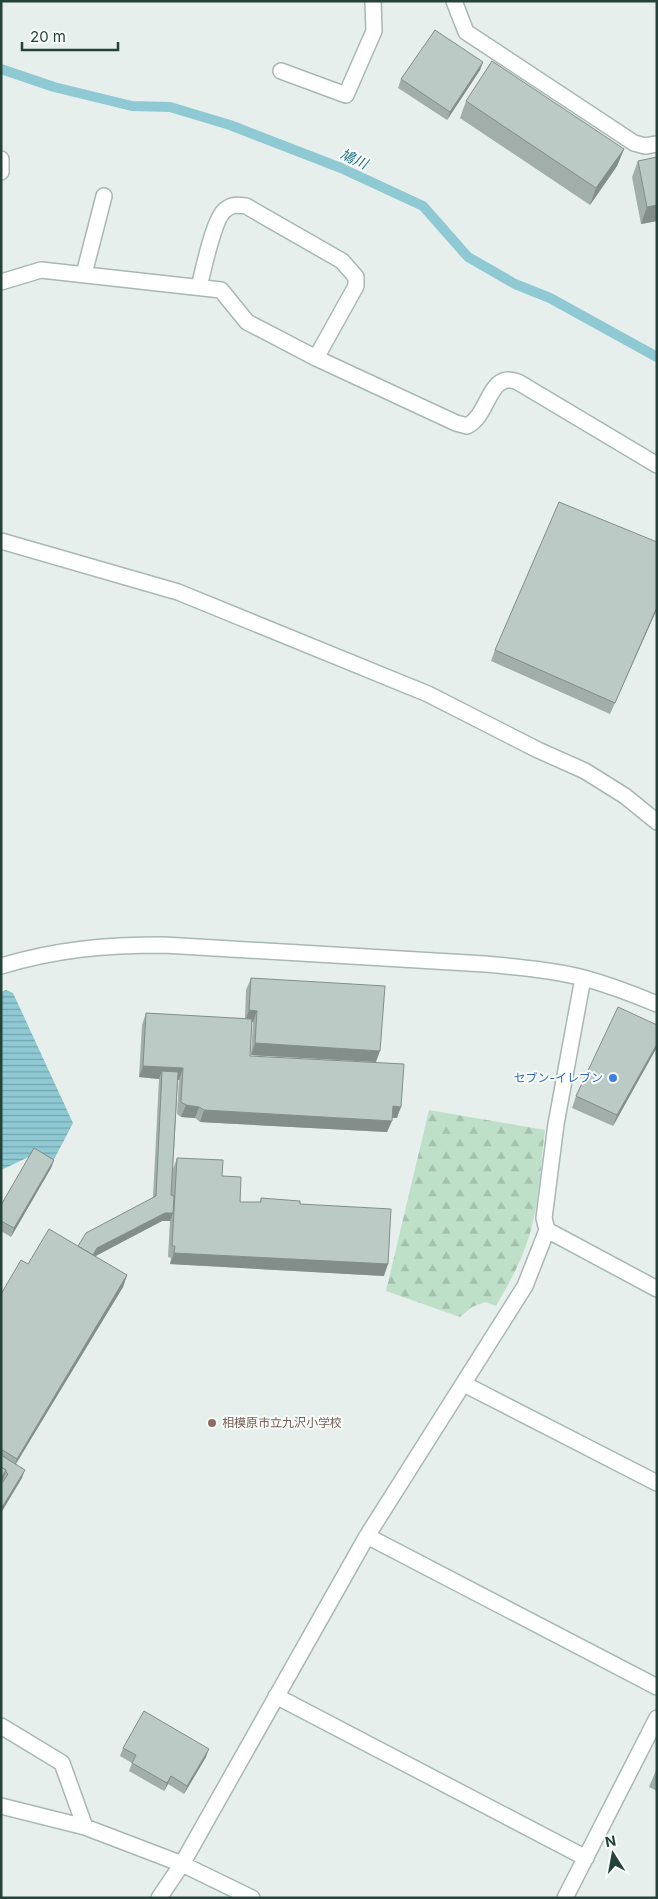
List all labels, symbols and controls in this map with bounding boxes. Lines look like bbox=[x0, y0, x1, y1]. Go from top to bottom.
scale bar bbox=[22, 20, 119, 52]
text: 20 m bbox=[30, 27, 66, 46]
water label: 鳩川 bbox=[338, 145, 372, 173]
place label: セブン-イレブン bbox=[513, 1070, 603, 1085]
marker: セブン-イレブン bbox=[607, 1072, 619, 1084]
place label: 相模原市立九沢小学校 bbox=[222, 1415, 342, 1430]
marker: 相模原市立九沢小学校 bbox=[206, 1417, 218, 1429]
north arrow bbox=[588, 1829, 638, 1879]
text: N bbox=[604, 1831, 617, 1850]

